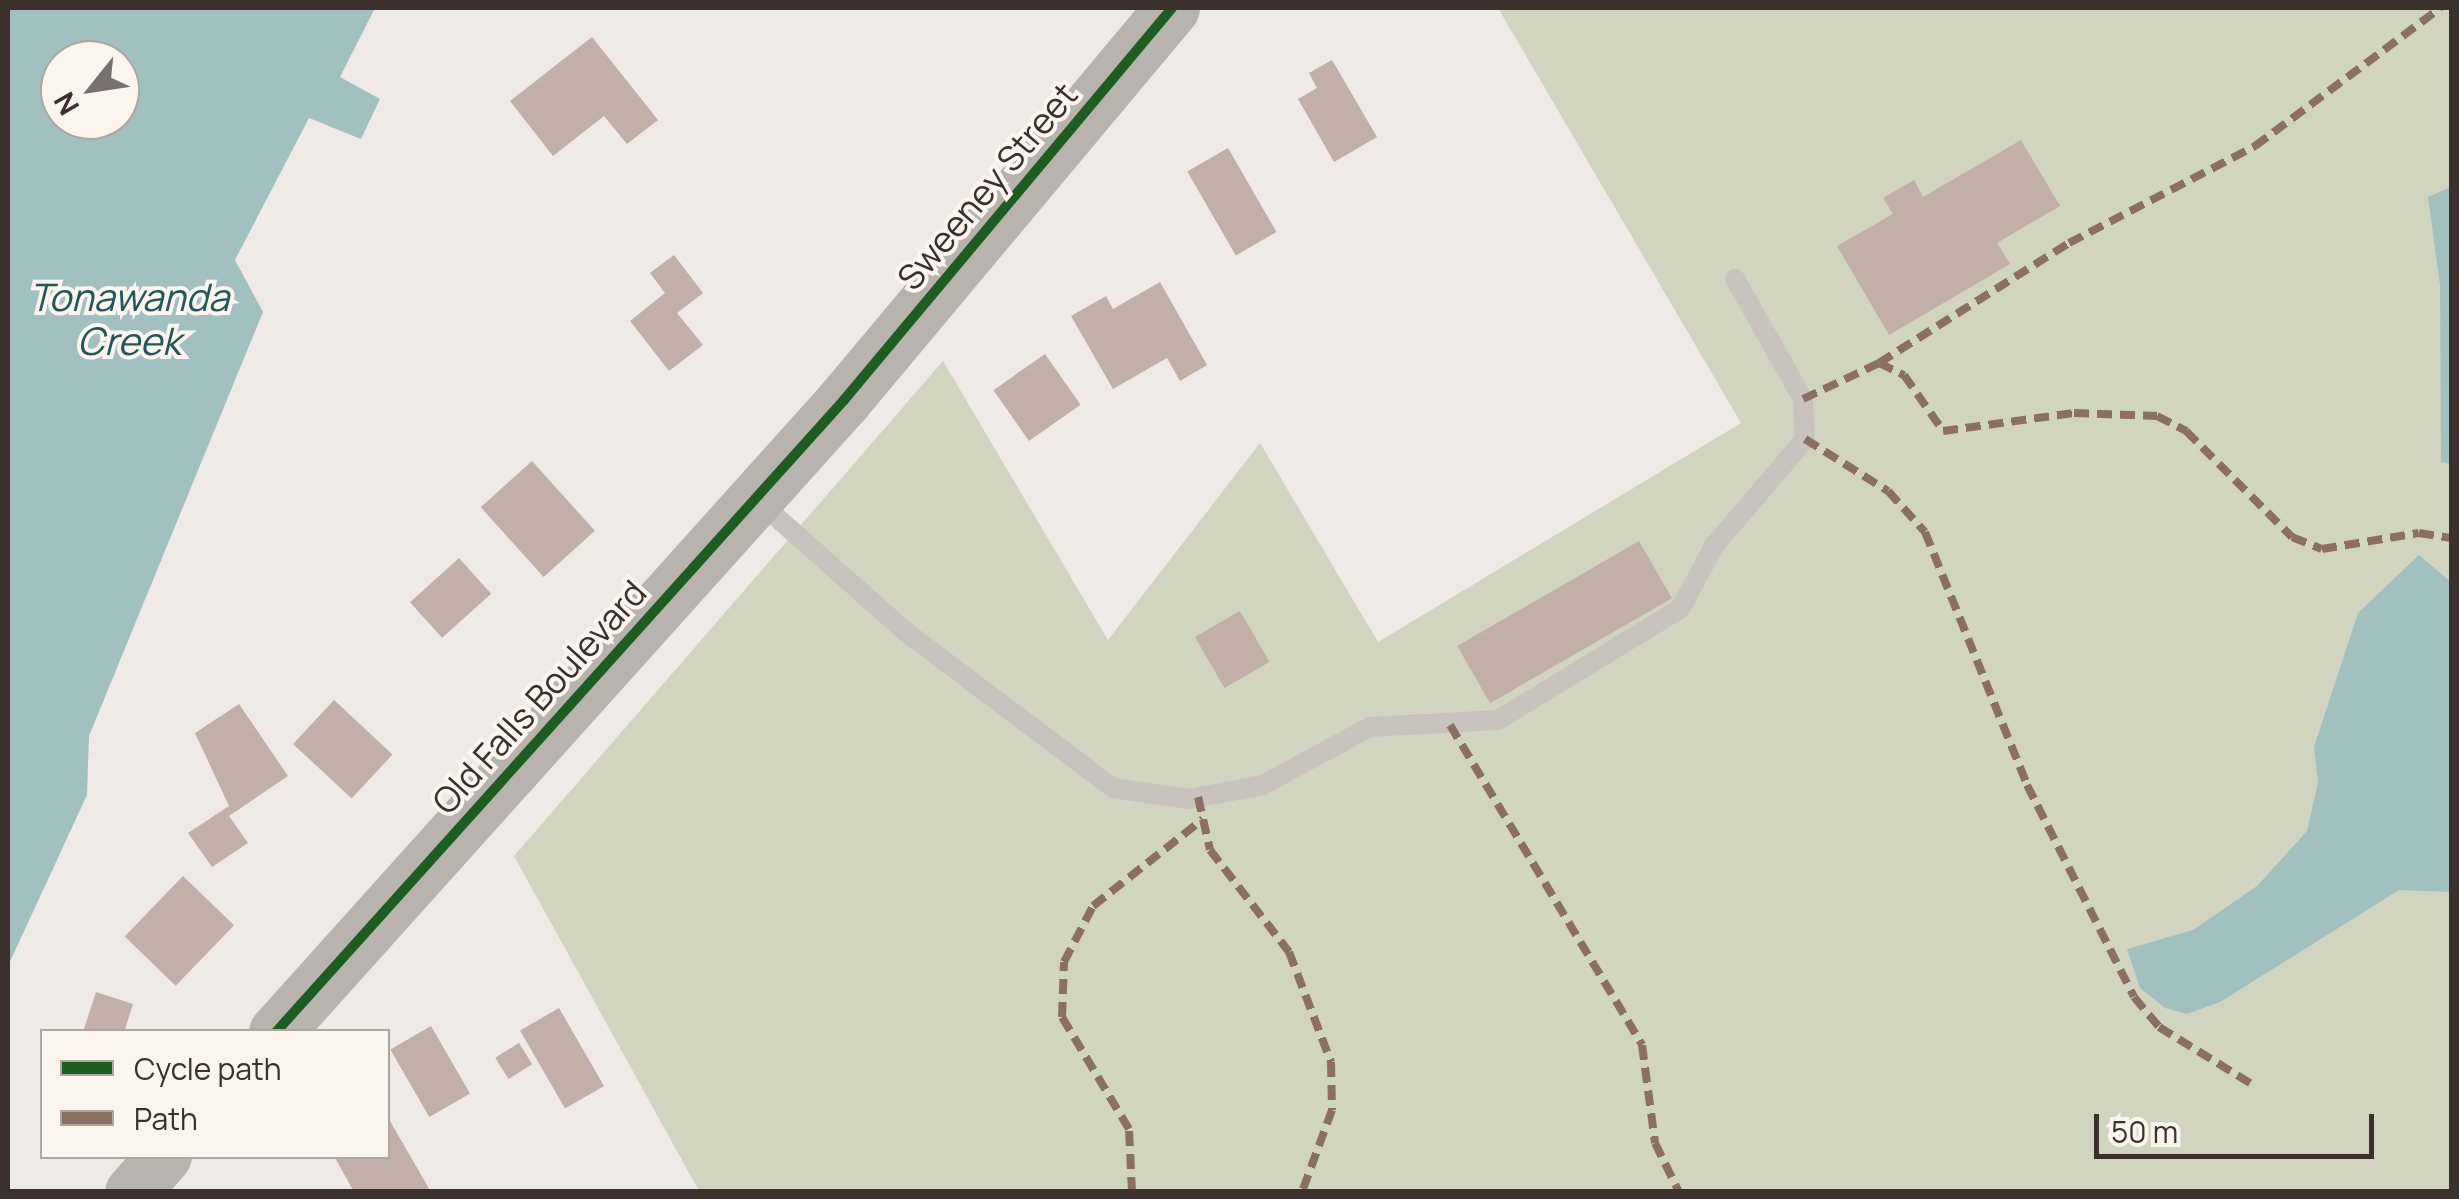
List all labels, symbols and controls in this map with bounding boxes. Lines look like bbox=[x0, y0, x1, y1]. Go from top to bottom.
north arrow bbox=[40, 40, 140, 140]
street label: Sweeney Street bbox=[888, 74, 1086, 298]
text: N bbox=[44, 86, 87, 122]
water label: Tonawanda Creek bbox=[29, 274, 229, 363]
street label: Old Falls Boulevard bbox=[423, 572, 655, 822]
legend bbox=[40, 1029, 390, 1159]
text: Cycle path bbox=[134, 1048, 282, 1089]
scale bar bbox=[2099, 1094, 2379, 1156]
text: Path bbox=[134, 1098, 198, 1139]
text: 50 m bbox=[2111, 1111, 2178, 1152]

